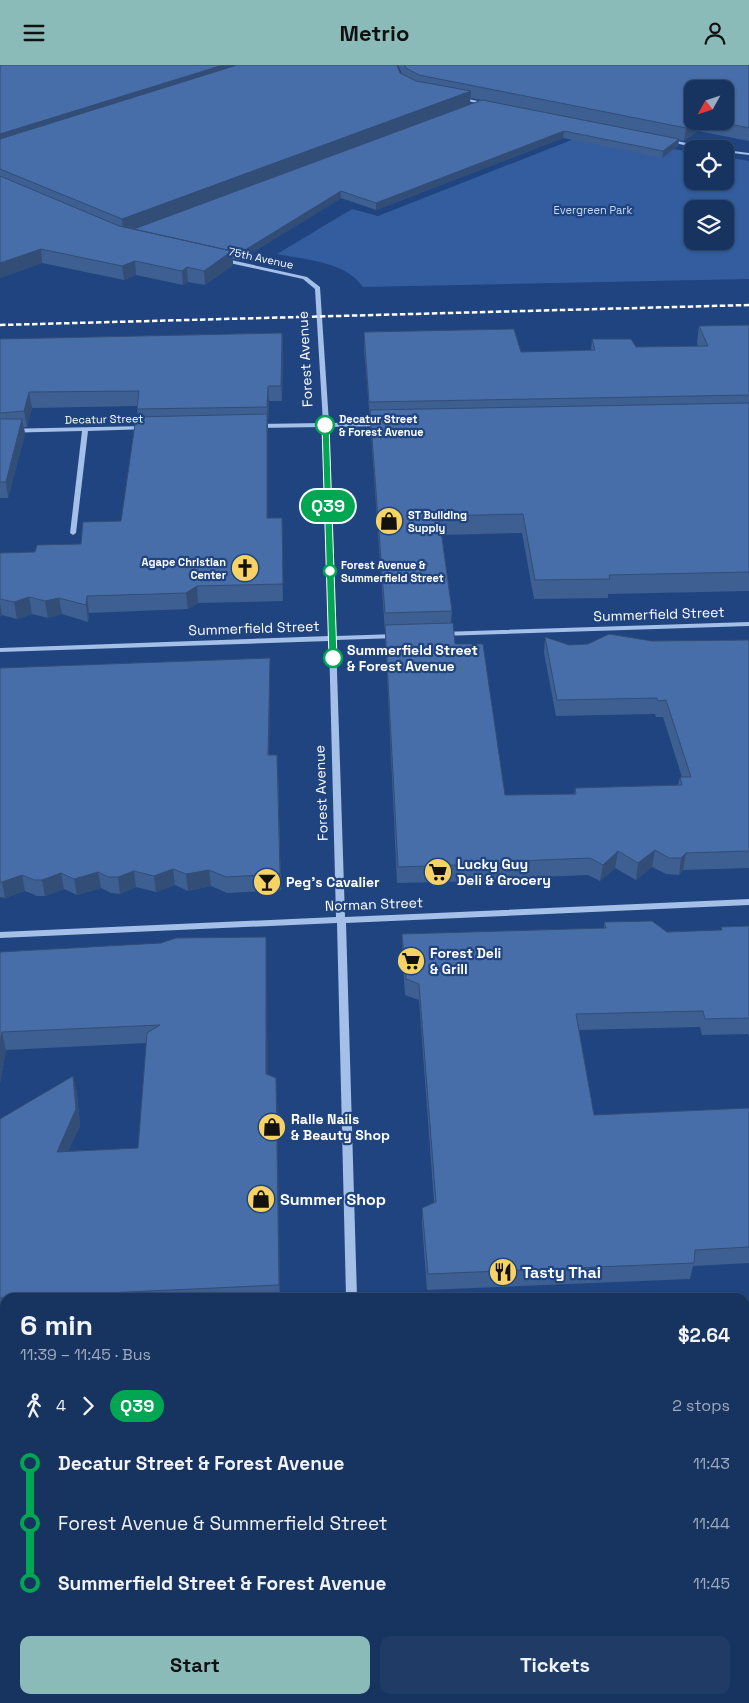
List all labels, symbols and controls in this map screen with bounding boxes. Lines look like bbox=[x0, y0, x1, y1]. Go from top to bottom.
icon: menu bbox=[20, 19, 48, 47]
text: Metrio bbox=[340, 19, 409, 47]
icon: person bbox=[701, 19, 729, 47]
north arrow bbox=[684, 80, 734, 130]
map controls bbox=[684, 80, 734, 250]
button: locate bbox=[684, 140, 734, 190]
button: layers bbox=[684, 200, 734, 250]
park label: Evergreen Park bbox=[554, 203, 632, 217]
street label: 75th Avenue bbox=[227, 244, 295, 272]
street label: Forest Avenue bbox=[294, 311, 316, 407]
street label: Decatur Street bbox=[65, 411, 143, 427]
place label: Decatur Street & Forest Avenue bbox=[339, 412, 424, 439]
marker: Decatur Street & Forest Avenue bbox=[315, 415, 335, 435]
line badge: Q39 bbox=[299, 490, 357, 522]
text: Q39 bbox=[311, 494, 345, 517]
shop icon: ST Building Supply bbox=[374, 506, 404, 536]
place label: ST Building Supply bbox=[408, 508, 467, 535]
church icon: Agape Christian Center bbox=[230, 553, 260, 583]
place label: Agape Christian Center bbox=[142, 555, 227, 582]
place label: Forest Avenue & Summerfield Street bbox=[341, 558, 444, 585]
marker: Forest Avenue & Summerfield Street bbox=[323, 564, 337, 578]
street label: Summerfield Street bbox=[593, 603, 725, 625]
street label: Summerfield Street bbox=[188, 617, 320, 639]
place label: Summerfield Street & Forest Avenue bbox=[347, 641, 478, 675]
marker: Summerfield Street & Forest Avenue bbox=[323, 648, 343, 668]
street label: Forest Avenue bbox=[310, 745, 332, 841]
place label: Lucky Guy Deli & Grocery bbox=[457, 855, 551, 889]
supermarket icon: Lucky Guy Deli & Grocery bbox=[423, 857, 453, 887]
bar icon: Peg's Cavalier bbox=[252, 867, 282, 897]
place label: Peg's Cavalier bbox=[286, 873, 380, 891]
street label: Norman Street bbox=[325, 893, 423, 915]
place label: Forest Deli & Grill bbox=[430, 944, 501, 978]
supermarket icon: Forest Deli & Grill bbox=[396, 946, 426, 976]
place label: Ralle Nails & Beauty Shop bbox=[291, 1110, 390, 1144]
shop icon: Ralle Nails & Beauty Shop bbox=[257, 1112, 287, 1142]
shop icon: Summer Shop bbox=[246, 1184, 276, 1214]
place label: Summer Shop bbox=[280, 1189, 386, 1210]
restaurant icon: Tasty Thai bbox=[488, 1257, 518, 1287]
place label: Tasty Thai bbox=[522, 1262, 601, 1283]
text: 6 min bbox=[20, 1307, 93, 1343]
text: $2.64 bbox=[678, 1323, 730, 1348]
text: 11:39 – 11:45 · Bus bbox=[20, 1344, 151, 1365]
icon: walk bbox=[20, 1392, 48, 1420]
icon: forward bbox=[74, 1392, 102, 1420]
text: Q39 bbox=[120, 1394, 154, 1417]
text: 4 bbox=[56, 1395, 66, 1416]
text: 2 stops bbox=[672, 1395, 730, 1416]
text: Decatur Street & Forest Avenue bbox=[58, 1451, 344, 1476]
text: 11:43 bbox=[693, 1453, 730, 1474]
text: Forest Avenue & Summerfield Street bbox=[58, 1511, 388, 1536]
text: 11:44 bbox=[693, 1513, 730, 1534]
text: Summerfield Street & Forest Avenue bbox=[58, 1571, 387, 1596]
text: 11:45 bbox=[693, 1573, 730, 1594]
button: Start bbox=[20, 1636, 370, 1694]
button: Tickets bbox=[380, 1636, 730, 1694]

